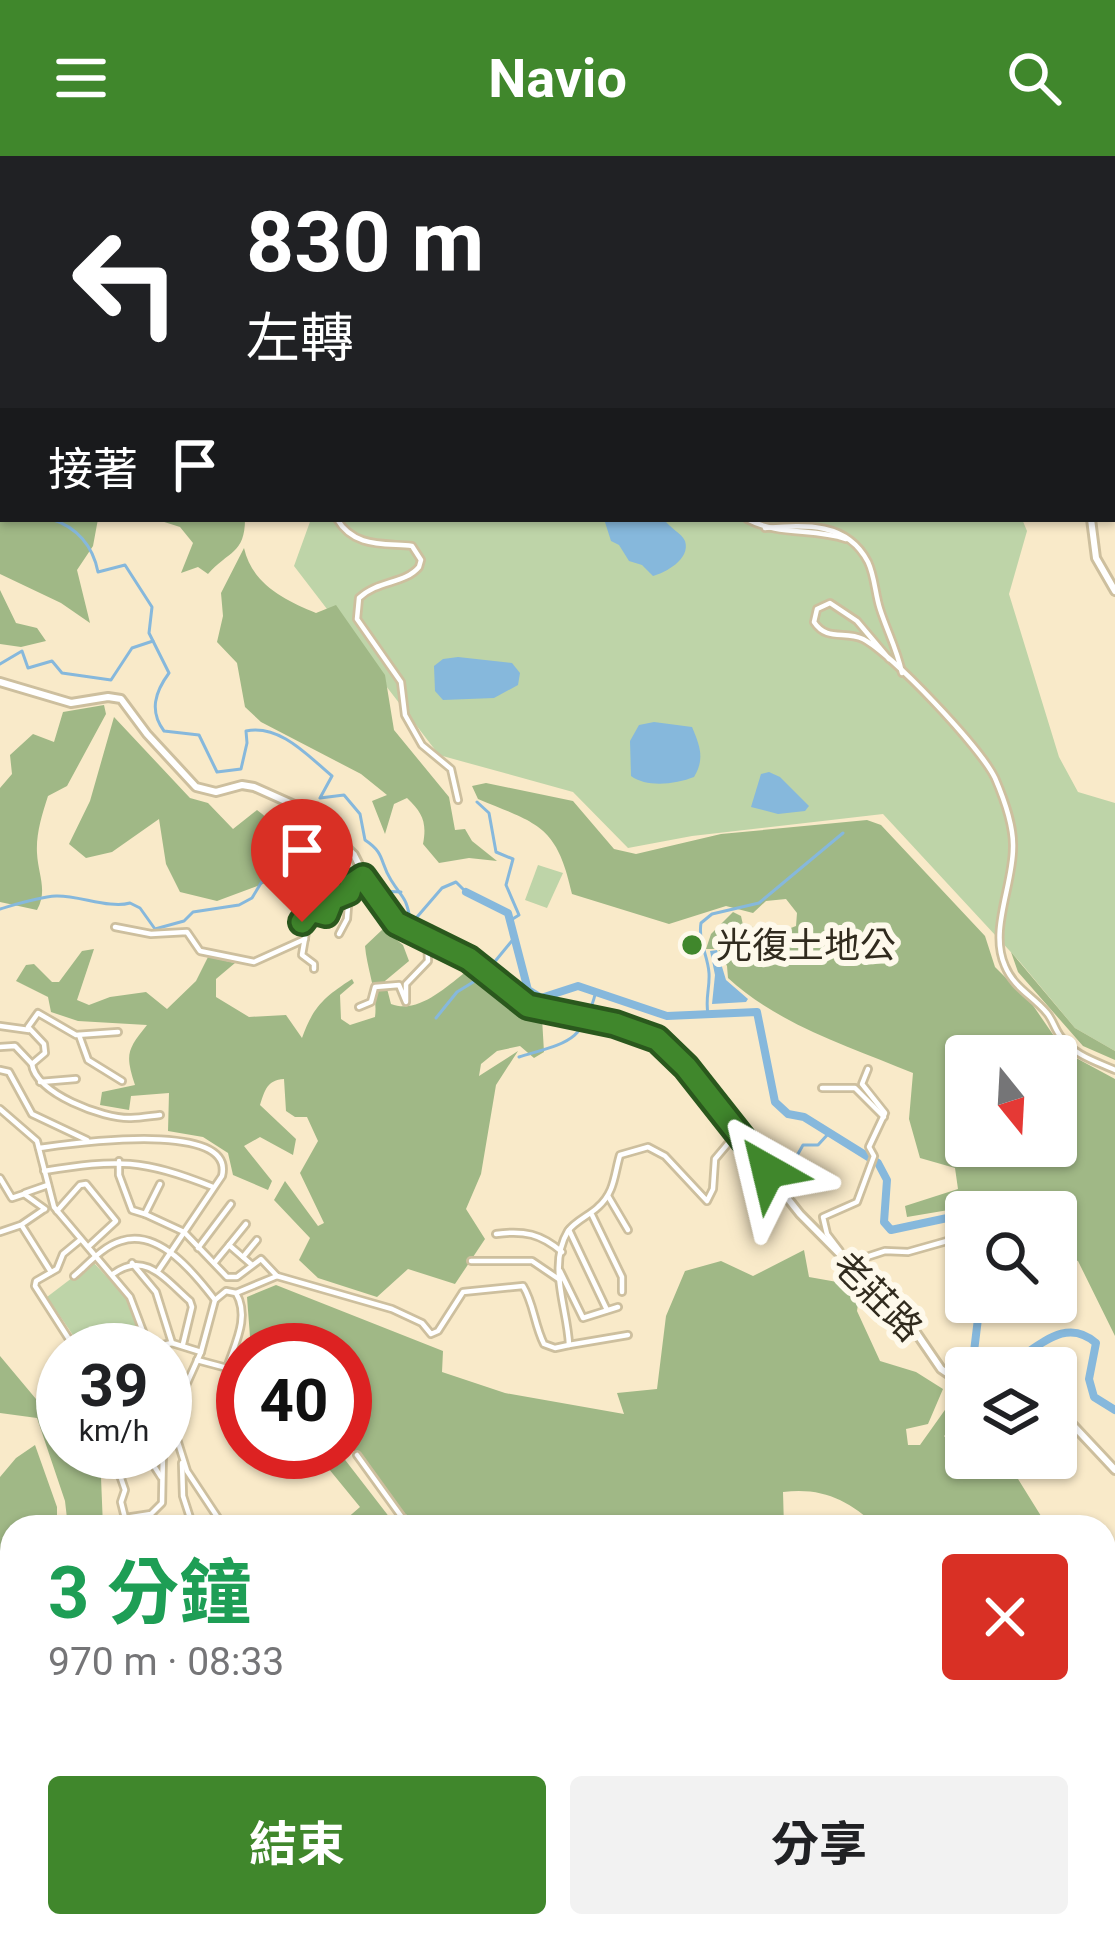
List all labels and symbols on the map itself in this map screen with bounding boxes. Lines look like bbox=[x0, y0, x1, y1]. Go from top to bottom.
pin bbox=[251, 799, 353, 922]
place label: 光復土地公 bbox=[716, 925, 896, 967]
marker: 光復土地公 bbox=[679, 932, 705, 958]
north arrow bbox=[945, 1035, 1077, 1167]
position arrow bbox=[705, 1108, 831, 1234]
street label: 老莊路 bbox=[824, 1244, 930, 1350]
speed limit sign: 40 bbox=[216, 1323, 372, 1479]

